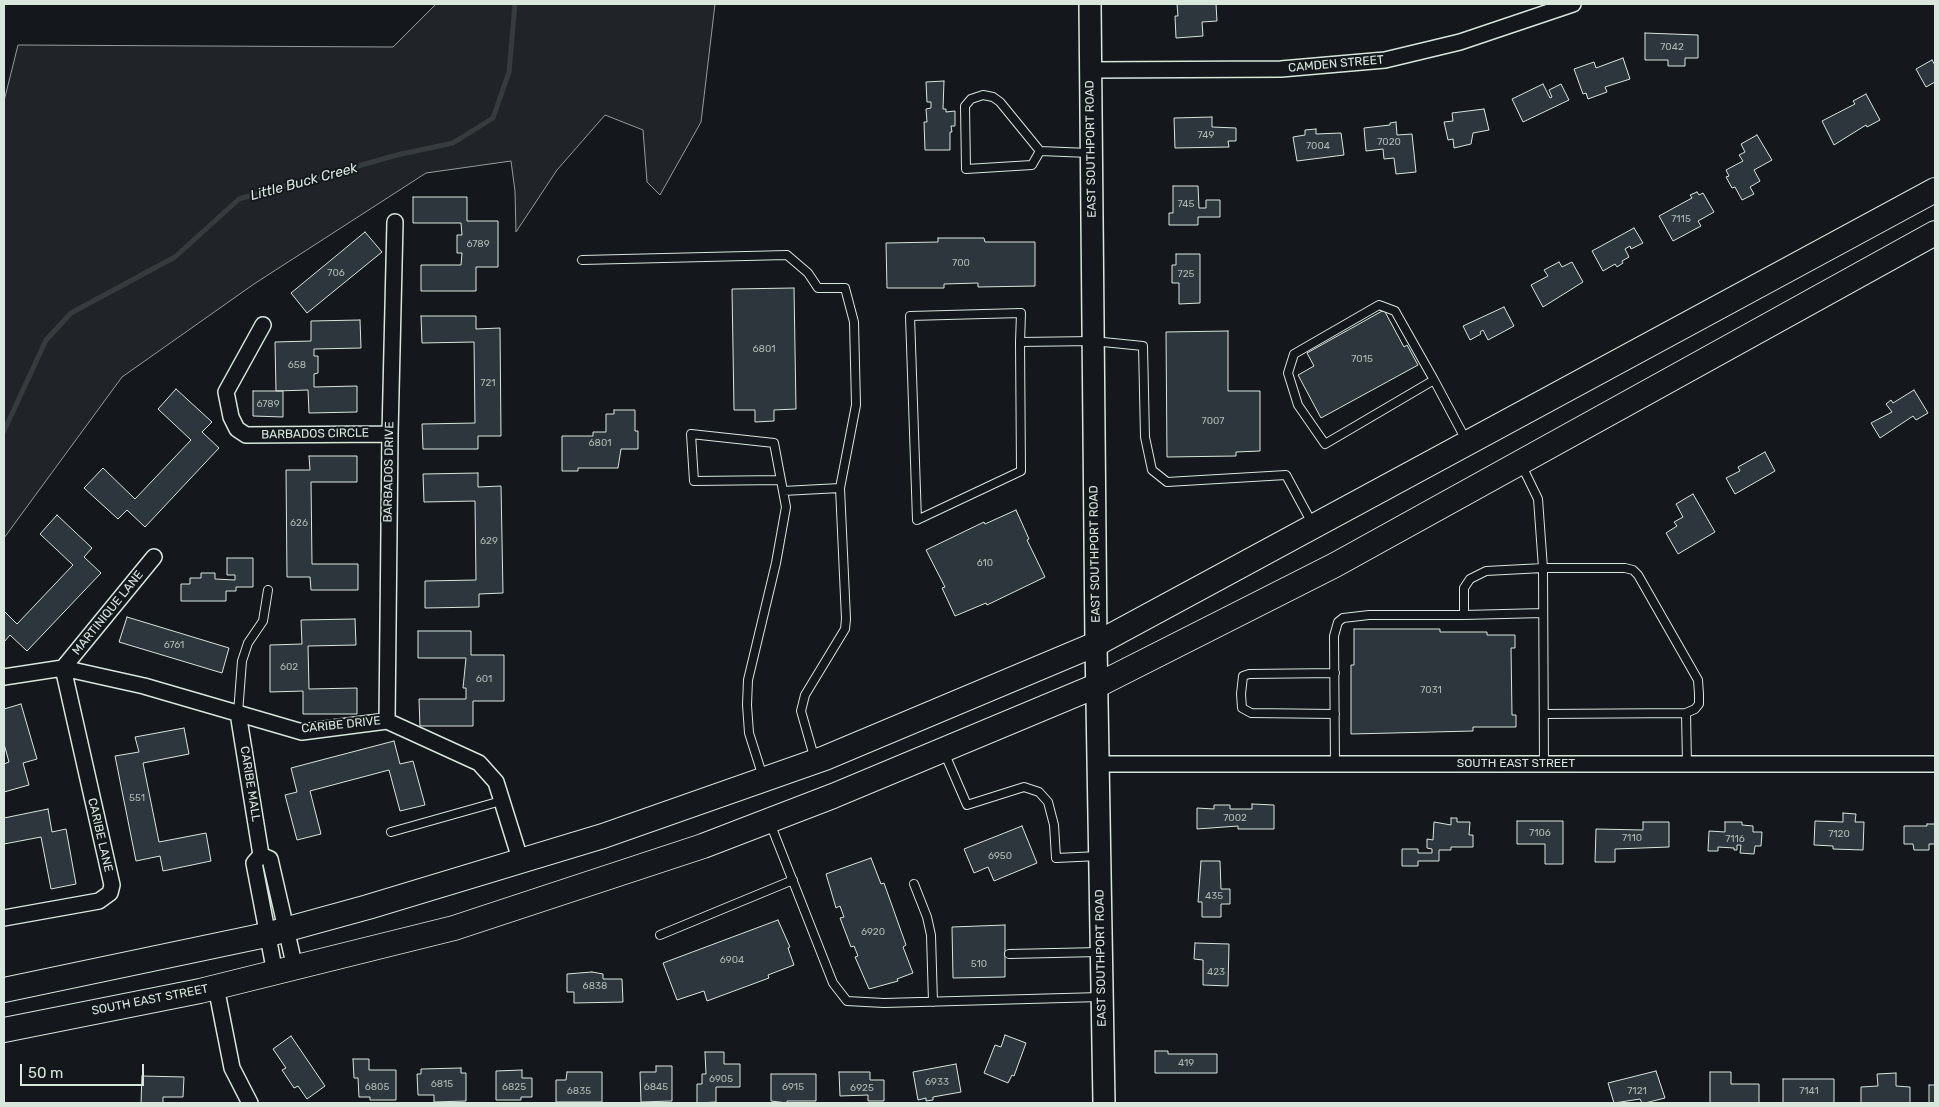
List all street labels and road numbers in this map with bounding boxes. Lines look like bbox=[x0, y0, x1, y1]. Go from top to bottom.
street label: CAMDEN STREET bbox=[1288, 53, 1384, 75]
street label: EAST SOUTHPORT ROAD bbox=[1083, 80, 1099, 218]
street label: BARBADOS DRIVE bbox=[381, 421, 397, 523]
street label: BARBADOS CIRCLE bbox=[261, 426, 369, 442]
street label: EAST SOUTHPORT ROAD bbox=[1087, 485, 1103, 623]
street label: MARTINIQUE LANE bbox=[70, 568, 146, 658]
street label: CARIBE DRIVE bbox=[301, 714, 381, 736]
street label: CARIBE MALL bbox=[237, 745, 263, 823]
street label: SOUTH EAST STREET bbox=[1457, 757, 1575, 771]
street label: CARIBE LANE bbox=[84, 796, 116, 874]
street label: EAST SOUTHPORT ROAD bbox=[1093, 889, 1109, 1027]
street label: SOUTH EAST STREET bbox=[90, 982, 210, 1018]

